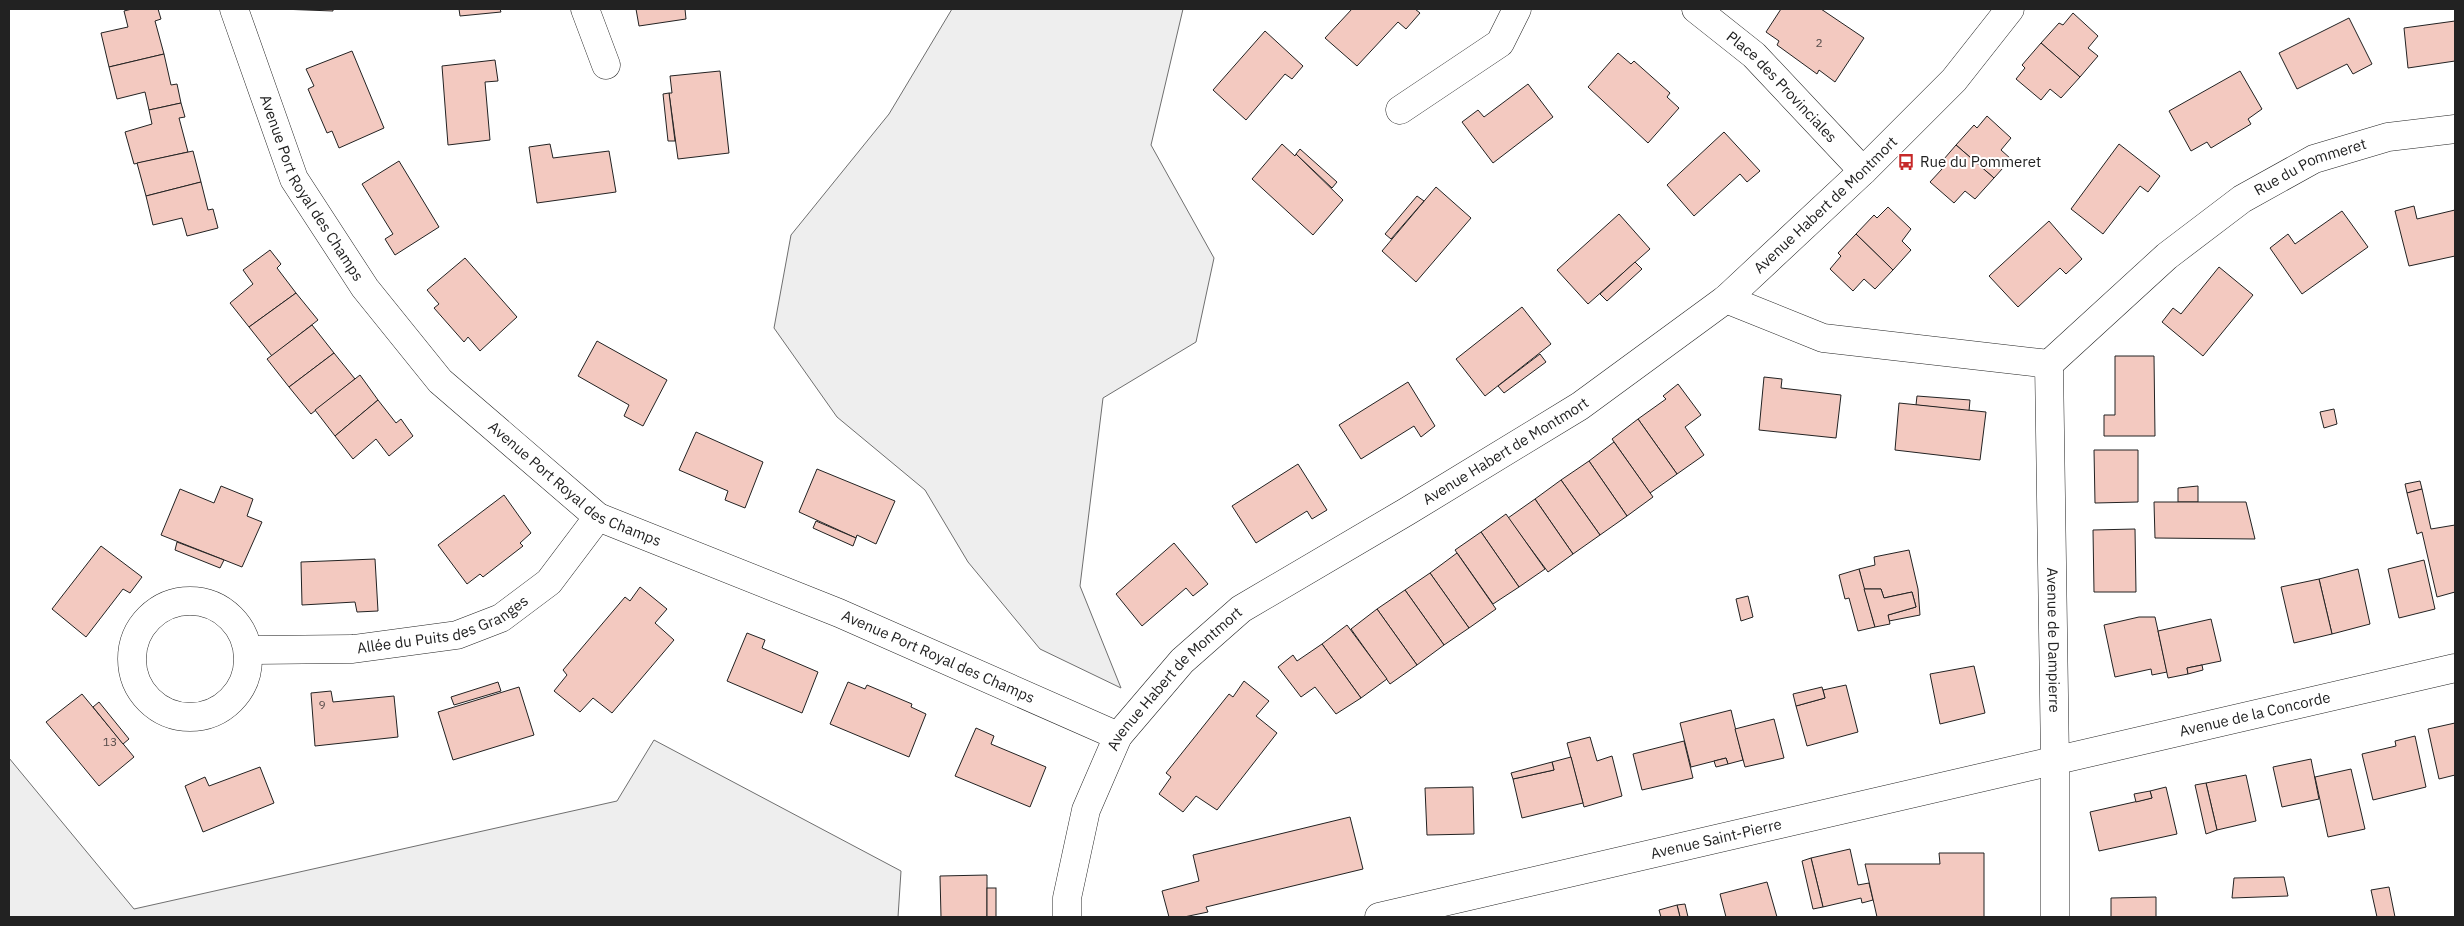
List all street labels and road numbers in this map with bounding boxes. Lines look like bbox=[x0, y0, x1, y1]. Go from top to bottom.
street label: Place des Provinciales bbox=[1723, 27, 1841, 146]
street label: Avenue Port Royal des Champs bbox=[256, 92, 368, 285]
street label: Avenue Habert de Montmort bbox=[1749, 132, 1901, 277]
street label: Rue du Pommeret bbox=[2250, 134, 2368, 200]
street label: Avenue Habert de Montmort bbox=[1419, 393, 1592, 509]
street label: Avenue Port Royal des Champs bbox=[485, 417, 664, 550]
street label: Avenue de Dampierre bbox=[2043, 567, 2064, 713]
street label: Allée du Puits des Granges bbox=[356, 591, 532, 657]
street label: Avenue Habert de Montmort bbox=[1103, 602, 1246, 753]
street label: Avenue Port Royal des Champs bbox=[839, 605, 1038, 707]
street label: Avenue de la Concorde bbox=[2177, 687, 2332, 740]
street label: Avenue Saint-Pierre bbox=[1649, 814, 1783, 863]

